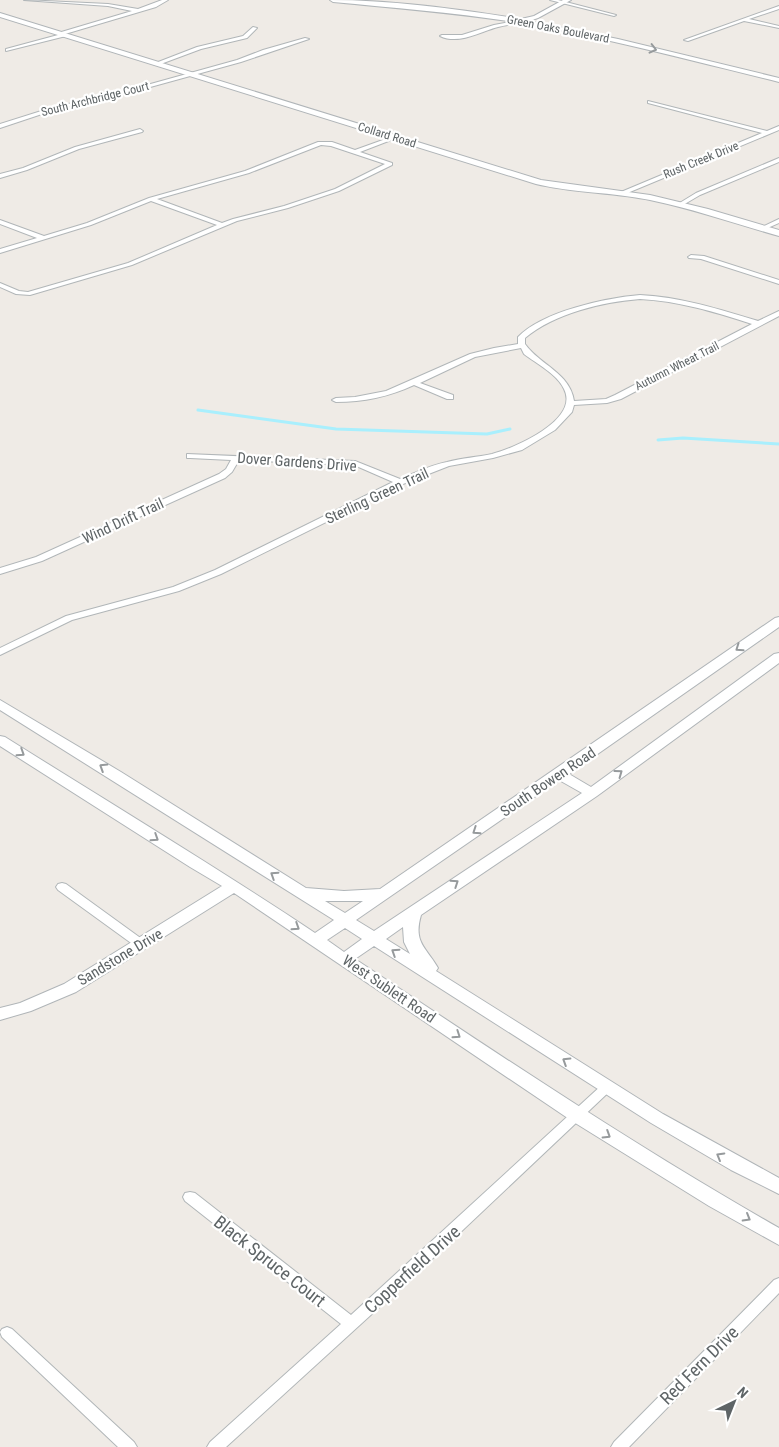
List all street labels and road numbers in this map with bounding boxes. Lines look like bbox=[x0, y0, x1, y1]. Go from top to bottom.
street label: Green Oaks Boulevard bbox=[506, 12, 610, 46]
street label: South Archbridge Court bbox=[40, 79, 151, 119]
street label: Collard Road bbox=[356, 119, 418, 151]
street label: Rush Creek Drive bbox=[661, 138, 741, 181]
street label: Autumn Wheat Trail bbox=[633, 339, 721, 393]
street label: Dover Gardens Drive bbox=[237, 449, 357, 475]
street label: Sterling Green Trail bbox=[322, 464, 432, 528]
street label: Wind Drift Trail bbox=[80, 494, 166, 548]
street label: South Bowen Road bbox=[497, 743, 599, 821]
street label: Sandstone Drive bbox=[74, 925, 166, 989]
street label: West Sublett Road bbox=[339, 951, 439, 1027]
street label: Black Spruce Court bbox=[210, 1211, 330, 1311]
street label: Copperfield Drive bbox=[360, 1221, 464, 1317]
street label: Red Fern Drive bbox=[655, 1321, 743, 1409]

